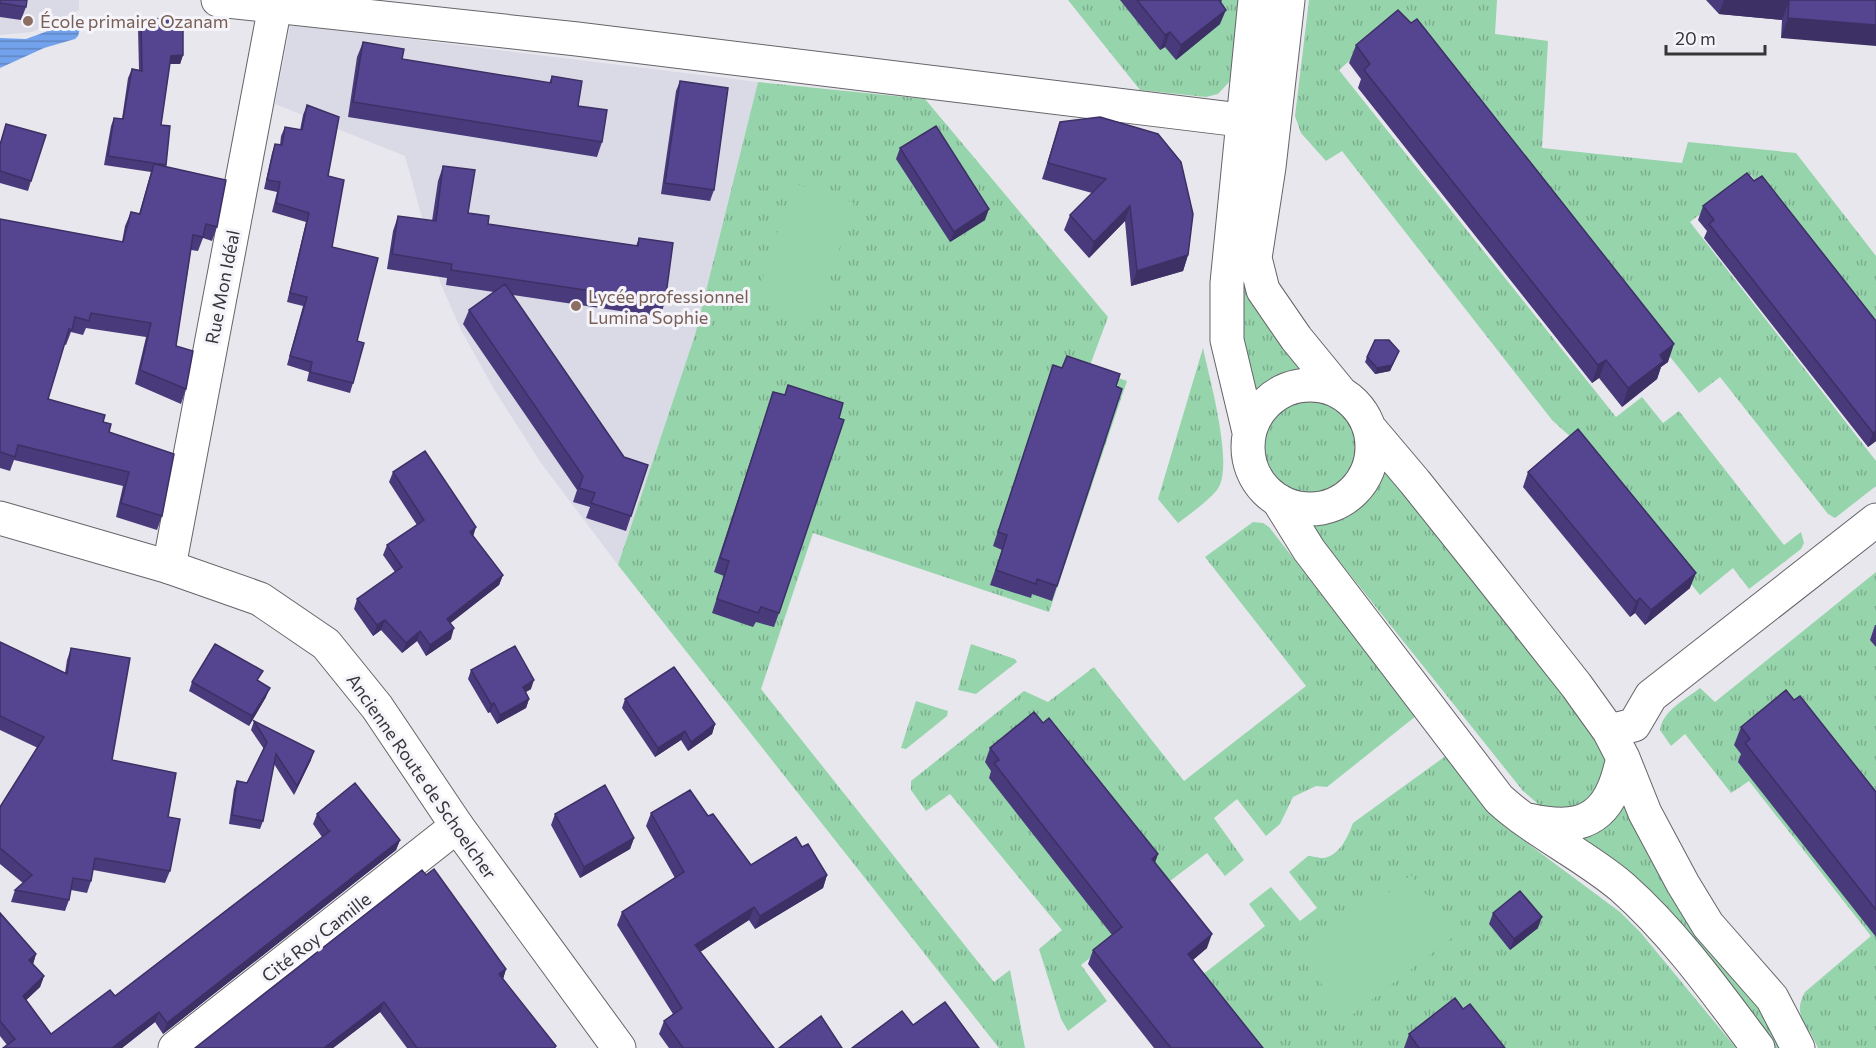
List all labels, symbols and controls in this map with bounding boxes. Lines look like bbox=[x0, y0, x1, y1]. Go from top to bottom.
place label: École primaire Ozanam bbox=[40, 10, 228, 32]
marker: École primaire Ozanam bbox=[21, 14, 35, 28]
scale bar bbox=[1666, 18, 1765, 56]
text: 20 m bbox=[1675, 27, 1716, 49]
street label: Rue Mon Idéal bbox=[200, 228, 244, 346]
place label: Lycée professionnel Lumina Sophie bbox=[588, 285, 749, 328]
marker: Lycée professionnel Lumina Sophie bbox=[569, 299, 583, 313]
street label: Ancienne Route de Schoelcher bbox=[343, 669, 501, 883]
street label: Cité Roy Camille bbox=[257, 888, 375, 986]

